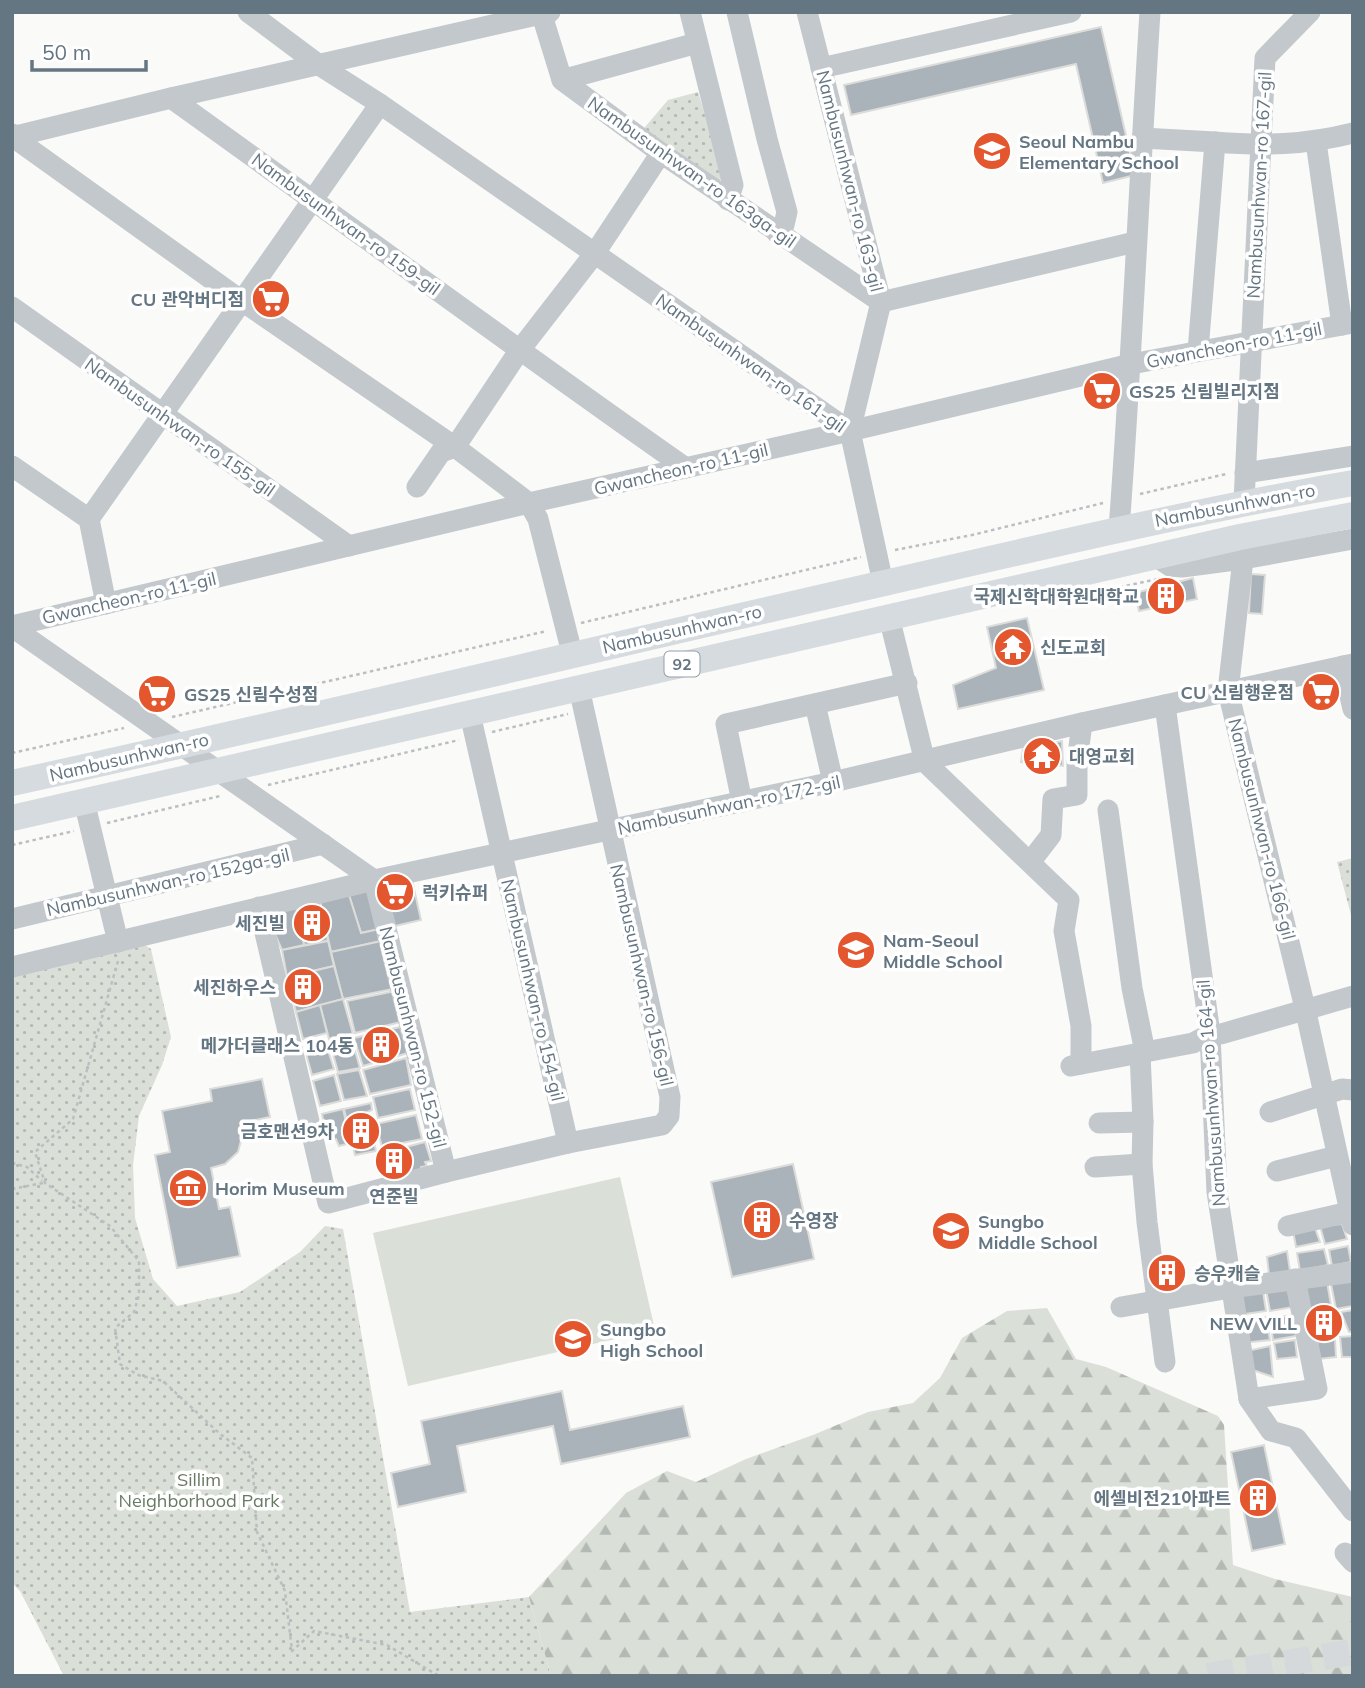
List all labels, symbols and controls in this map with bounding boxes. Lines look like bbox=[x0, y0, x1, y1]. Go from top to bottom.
scale bar bbox=[32, 28, 145, 72]
text: 50 m bbox=[42, 39, 91, 65]
street label: Nambusunhwan-ro 163-gil bbox=[811, 68, 889, 294]
street label: Nambusunhwan-ro 167-gil bbox=[1242, 71, 1276, 299]
street label: Nambusunhwan-ro 163ga-gil bbox=[583, 91, 801, 253]
school or university icon: Seoul Nambu Elementary School bbox=[971, 130, 1013, 172]
place label: Seoul Nambu Elementary School bbox=[1019, 130, 1179, 174]
street label: Nambusunhwan-ro 159-gil bbox=[247, 148, 445, 300]
supermarket icon: CU 관악버디점 bbox=[250, 278, 292, 320]
place label: CU 관악버디점 bbox=[131, 288, 244, 311]
street label: Nambusunhwan-ro 161-gil bbox=[651, 288, 851, 438]
street label: Gwancheon-ro 11-gil bbox=[1144, 317, 1324, 373]
street label: Nambusunhwan-ro 155-gil bbox=[80, 352, 280, 502]
supermarket icon: GS25 신림빌리지점 bbox=[1081, 370, 1123, 412]
place label: GS25 신림빌리지점 bbox=[1129, 380, 1280, 403]
street label: Gwancheon-ro 11-gil bbox=[592, 438, 770, 500]
street label: Nambusunhwan-ro bbox=[1153, 478, 1317, 532]
street label: Gwancheon-ro 11-gil bbox=[40, 567, 218, 629]
building icon: 국제신학대학원대학교 bbox=[1145, 575, 1187, 617]
place label: 국제신학대학원대학교 bbox=[973, 585, 1139, 608]
street label: Nambusunhwan-ro bbox=[600, 599, 764, 659]
temple icon: 신도교회 bbox=[992, 626, 1034, 668]
place label: 신도교회 bbox=[1040, 636, 1106, 659]
road number: 92 bbox=[664, 652, 700, 677]
supermarket icon: CU 신림행운점 bbox=[1300, 671, 1342, 713]
supermarket icon: GS25 신림수성점 bbox=[136, 673, 178, 715]
place label: CU 신림행운점 bbox=[1181, 681, 1294, 704]
place label: GS25 신림수성점 bbox=[184, 683, 318, 706]
street label: Nambusunhwan-ro 166-gil bbox=[1223, 716, 1301, 942]
street label: Nambusunhwan-ro bbox=[47, 727, 211, 787]
temple icon: 대영교회 bbox=[1021, 735, 1063, 777]
place label: 대영교회 bbox=[1069, 745, 1135, 768]
street label: Nambusunhwan-ro 172-gil bbox=[615, 770, 843, 840]
street label: Nambusunhwan-ro 152ga-gil bbox=[44, 843, 292, 921]
street label: Nambusunhwan-ro 156-gil bbox=[605, 862, 679, 1088]
supermarket icon: 럭키슈퍼 bbox=[374, 871, 416, 913]
street label: Nambusunhwan-ro 154-gil bbox=[496, 877, 570, 1103]
place label: 럭키슈퍼 bbox=[422, 881, 488, 904]
building icon: 세진빌 bbox=[291, 902, 333, 944]
place label: 세진빌 bbox=[235, 912, 285, 935]
street label: Nambusunhwan-ro 152-gil bbox=[374, 924, 452, 1150]
school or university icon: Nam-Seoul Middle School bbox=[835, 929, 877, 971]
place label: Nam-Seoul Middle School bbox=[883, 929, 1003, 973]
building icon: 세진하우스 bbox=[282, 966, 324, 1008]
place label: 세진하우스 bbox=[193, 976, 276, 999]
street label: Nambusunhwan-ro 164-gil bbox=[1192, 979, 1230, 1207]
building icon: 메가더클래스 104동 bbox=[360, 1024, 402, 1066]
place label: 메가더클래스 104동 bbox=[201, 1034, 354, 1057]
building icon: 금호맨션9차 bbox=[340, 1110, 382, 1152]
place label: 금호맨션9차 bbox=[240, 1120, 334, 1143]
building icon: 연준빌 bbox=[373, 1140, 415, 1182]
museum icon: Horim Museum bbox=[167, 1167, 209, 1209]
place label: Horim Museum bbox=[215, 1177, 345, 1200]
place label: 연준빌 bbox=[369, 1185, 419, 1208]
building icon: 수영장 bbox=[741, 1199, 783, 1241]
place label: 수영장 bbox=[789, 1209, 839, 1232]
school or university icon: Sungbo Middle School bbox=[930, 1210, 972, 1252]
place label: Sungbo Middle School bbox=[978, 1210, 1098, 1254]
building icon: 승우캐슬 bbox=[1146, 1252, 1188, 1294]
place label: 승우캐슬 bbox=[1194, 1262, 1260, 1285]
building icon: NEW VILL bbox=[1303, 1302, 1345, 1344]
place label: NEW VILL bbox=[1209, 1312, 1297, 1335]
school or university icon: Sungbo High School bbox=[552, 1318, 594, 1360]
place label: Sungbo High School bbox=[600, 1318, 703, 1362]
park label: Sillim Neighborhood Park bbox=[118, 1468, 280, 1512]
building icon: 에셀비전21아파트 bbox=[1237, 1477, 1279, 1519]
place label: 에셀비전21아파트 bbox=[1093, 1487, 1231, 1510]

